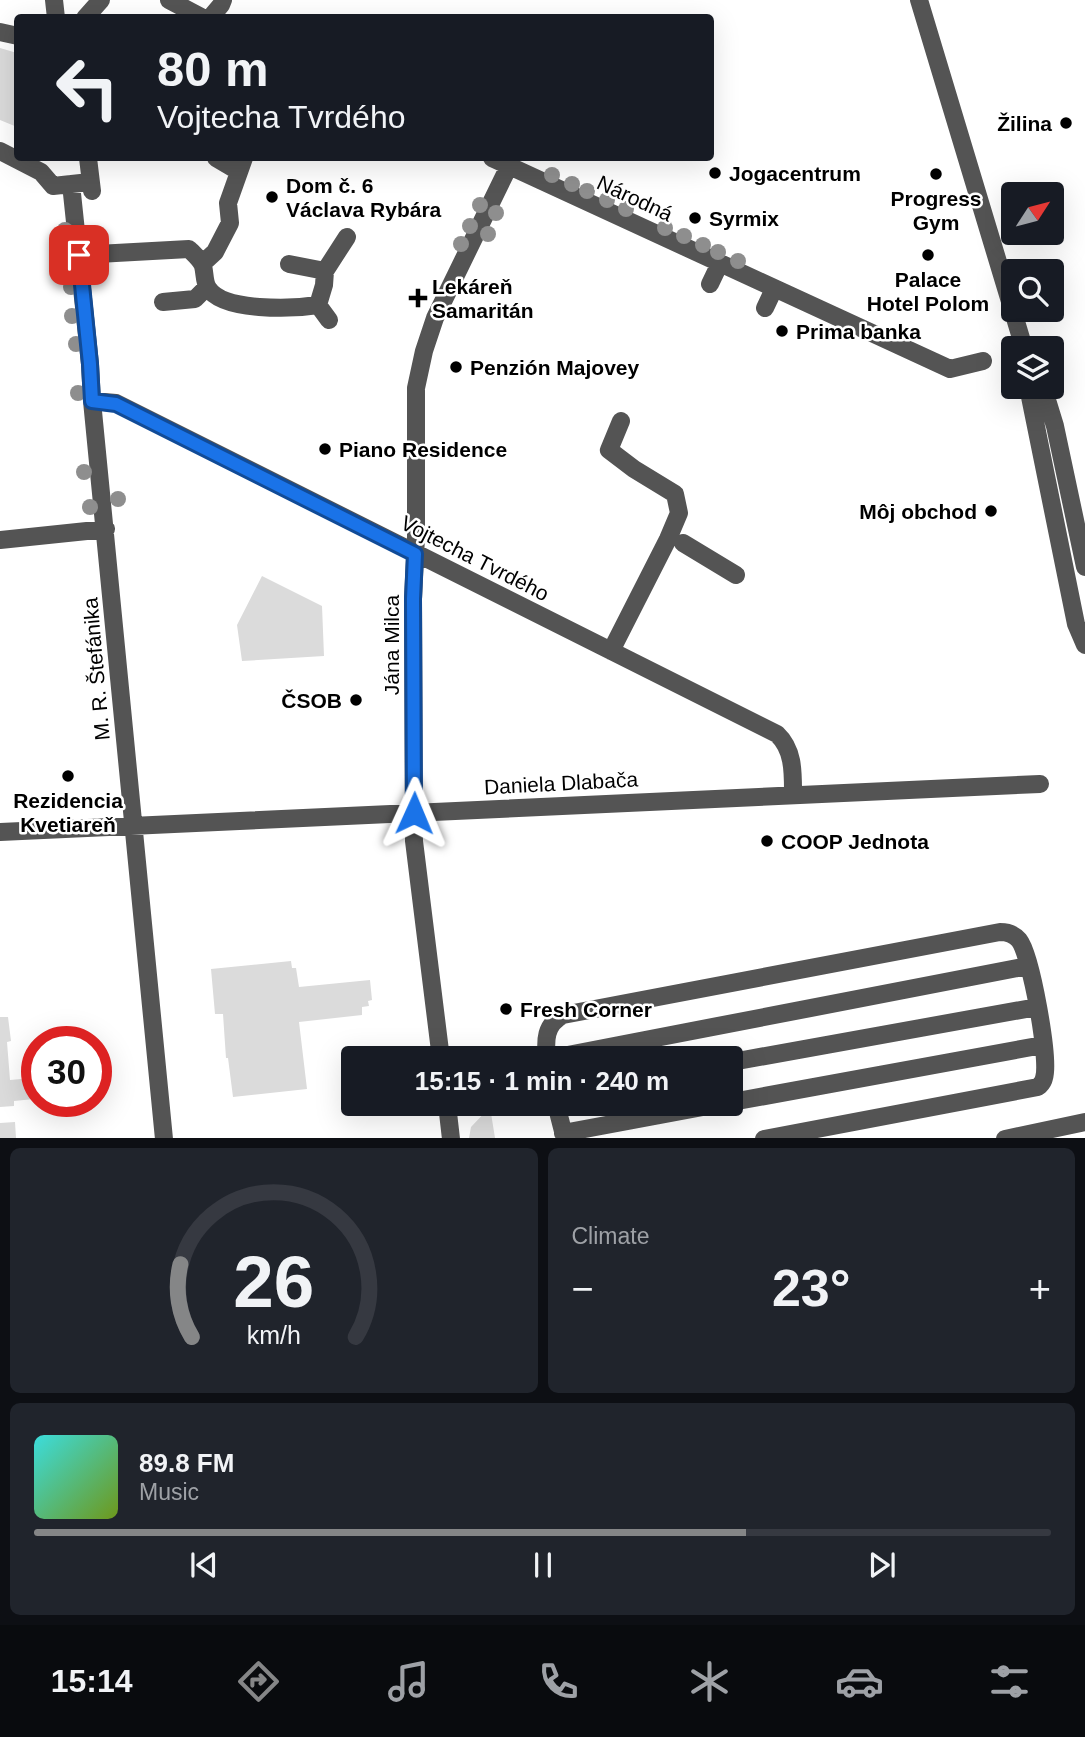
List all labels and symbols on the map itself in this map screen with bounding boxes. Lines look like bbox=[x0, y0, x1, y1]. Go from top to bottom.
place label: Žilina bbox=[997, 112, 1052, 135]
marker: Žilina bbox=[1058, 115, 1074, 131]
place label: Jogacentrum bbox=[729, 162, 861, 185]
marker: Jogacentrum bbox=[707, 165, 723, 181]
marker: Progress Gym bbox=[928, 166, 944, 182]
street label: Národná bbox=[594, 171, 677, 226]
place label: Dom č. 6 Václava Rybára bbox=[286, 174, 442, 221]
north arrow bbox=[1001, 182, 1064, 245]
place label: Progress Gym bbox=[890, 187, 982, 234]
marker: Dom č. 6 Václava Rybára bbox=[264, 189, 280, 205]
place label: Syrmix bbox=[709, 207, 779, 230]
marker: Syrmix bbox=[687, 210, 703, 226]
pin bbox=[49, 225, 109, 285]
marker: Palace Hotel Polom bbox=[920, 247, 936, 263]
place label: Palace Hotel Polom bbox=[867, 268, 989, 315]
place label: Lekáreň Samaritán bbox=[432, 275, 534, 322]
marker: Lekáreň Samaritán bbox=[410, 290, 426, 306]
place label: Prima banka bbox=[796, 320, 921, 343]
marker: Prima banka bbox=[774, 323, 790, 339]
place label: Penzión Majovey bbox=[470, 356, 640, 379]
marker: Penzión Majovey bbox=[448, 359, 464, 375]
place label: Piano Residence bbox=[339, 438, 507, 461]
marker: Piano Residence bbox=[317, 441, 333, 457]
place label: Môj obchod bbox=[859, 500, 977, 523]
marker: Môj obchod bbox=[983, 503, 999, 519]
street label: Vojtecha Tvrdého bbox=[397, 511, 553, 605]
street label: Jána Milca bbox=[380, 594, 403, 695]
street label: M. R. Štefánika bbox=[78, 596, 114, 742]
place label: ČSOB bbox=[281, 689, 342, 712]
marker: ČSOB bbox=[348, 692, 364, 708]
street label: Daniela Dlabača bbox=[483, 767, 639, 799]
marker: Rezidencia Kvetiareň bbox=[60, 768, 76, 784]
position arrow bbox=[377, 776, 451, 850]
place label: Rezidencia Kvetiareň bbox=[13, 789, 123, 836]
place label: COOP Jednota bbox=[781, 830, 929, 853]
marker: COOP Jednota bbox=[759, 833, 775, 849]
place label: Fresh Corner bbox=[520, 998, 652, 1021]
marker: Fresh Corner bbox=[498, 1001, 514, 1017]
speed limit sign: 30 bbox=[21, 1026, 112, 1117]

